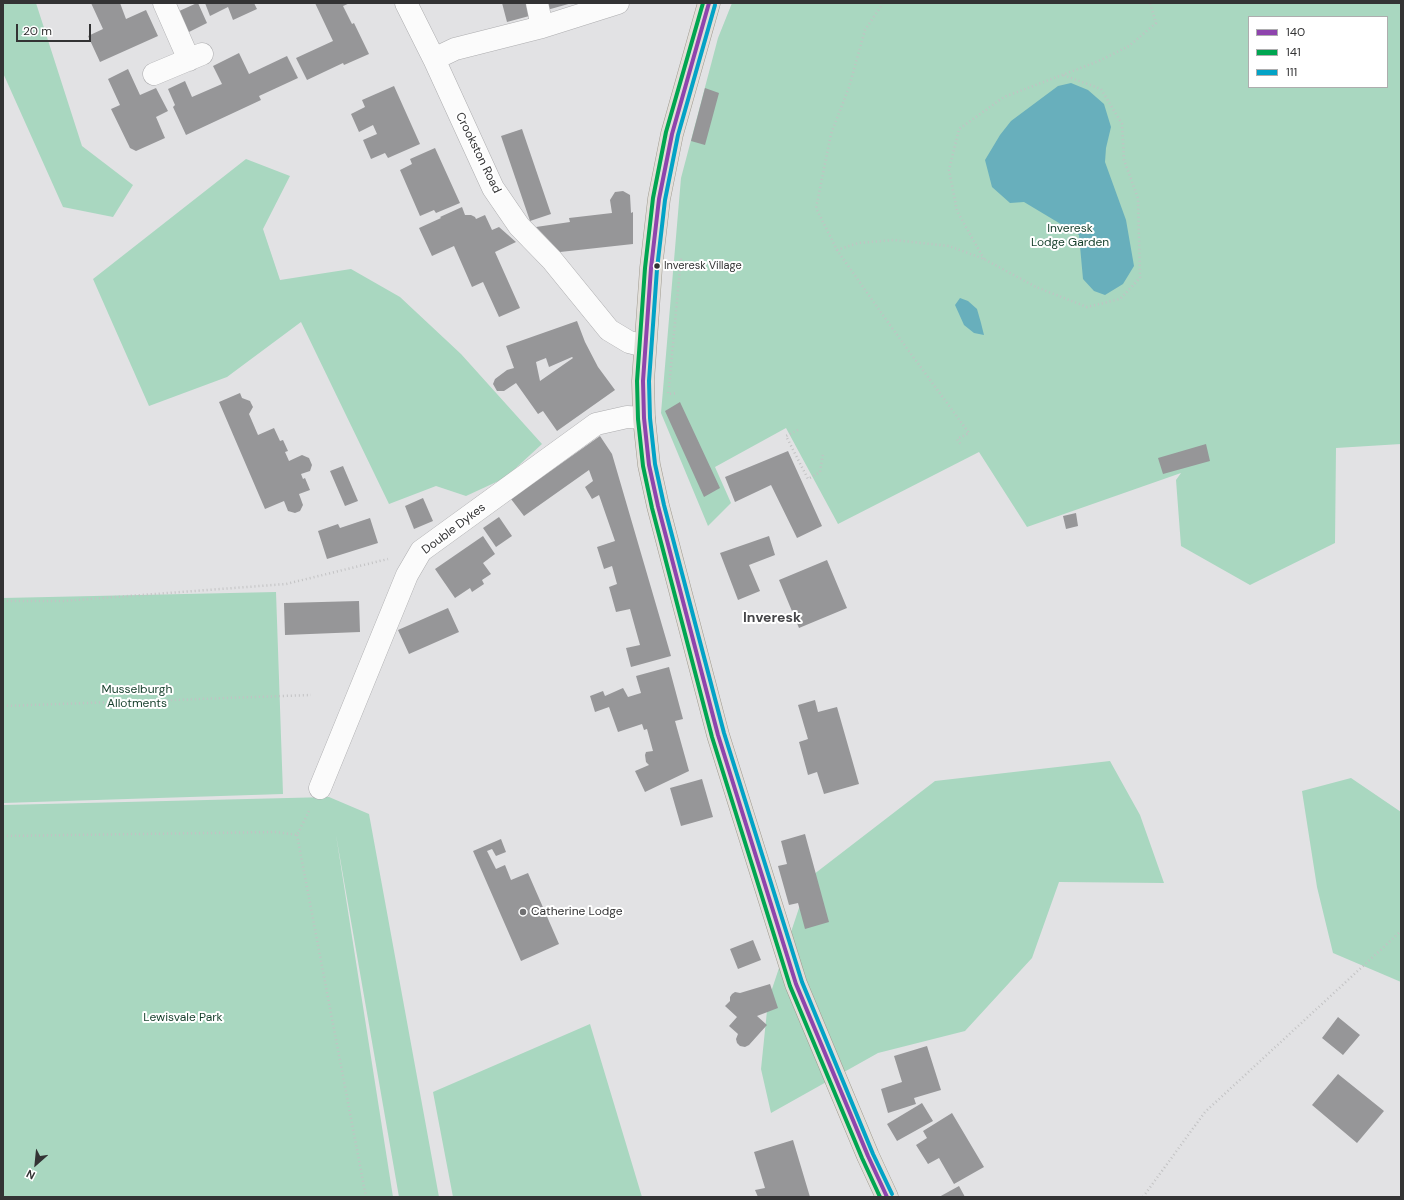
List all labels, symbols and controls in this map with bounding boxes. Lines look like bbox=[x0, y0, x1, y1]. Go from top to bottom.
scale bar bbox=[18, 16, 93, 42]
legend bbox=[1248, 16, 1388, 88]
text: 20 m bbox=[23, 23, 52, 39]
text: 140 bbox=[1286, 24, 1305, 40]
text: 141 bbox=[1286, 44, 1301, 60]
text: 111 bbox=[1286, 64, 1297, 80]
street label: Crookston Road bbox=[452, 110, 504, 196]
park label: Inveresk Lodge Garden bbox=[1031, 222, 1109, 250]
place label: Inveresk Village bbox=[664, 259, 742, 273]
marker: Inveresk Village bbox=[652, 261, 662, 271]
street label: Double Dykes bbox=[419, 500, 489, 558]
district label: Inveresk bbox=[743, 610, 801, 626]
park label: Musselburgh Allotments bbox=[102, 683, 172, 711]
place label: Catherine Lodge bbox=[531, 905, 623, 919]
marker: Catherine Lodge bbox=[518, 907, 528, 917]
park label: Lewisvale Park bbox=[143, 1011, 223, 1025]
north arrow bbox=[16, 1144, 56, 1184]
text: N bbox=[24, 1167, 37, 1183]

